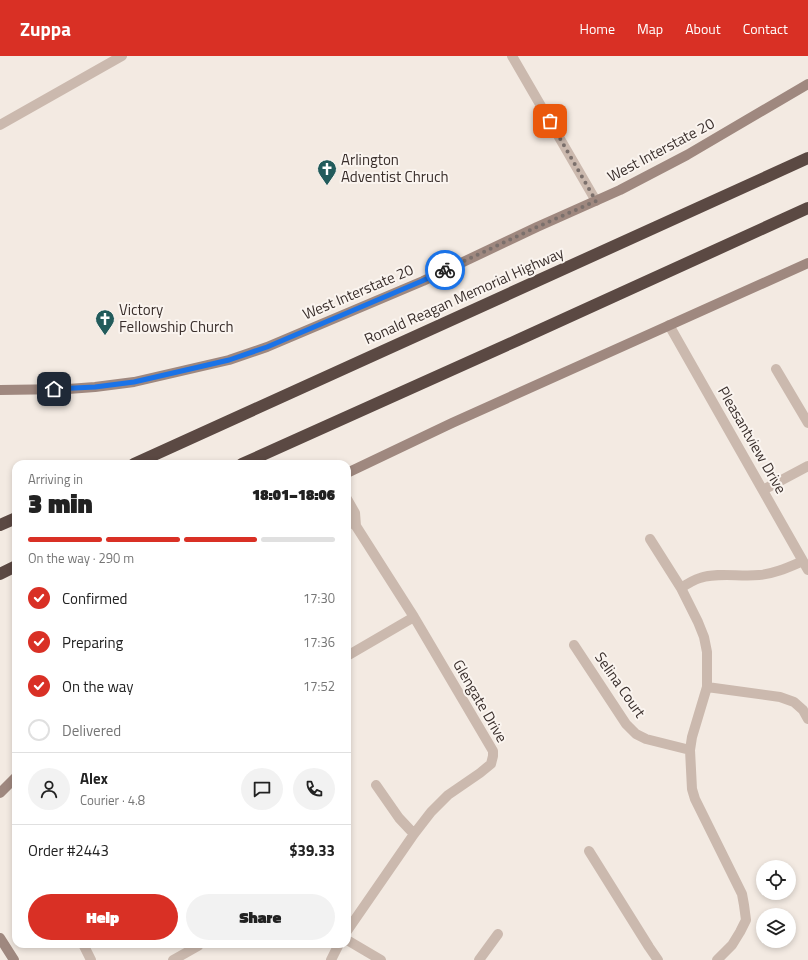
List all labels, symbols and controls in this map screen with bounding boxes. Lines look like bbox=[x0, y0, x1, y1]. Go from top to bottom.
text: Zuppa bbox=[20, 14, 71, 43]
text: Home bbox=[580, 18, 615, 39]
text: Map bbox=[637, 18, 663, 39]
text: About bbox=[685, 18, 721, 39]
text: Contact bbox=[743, 18, 788, 39]
pin bbox=[533, 104, 567, 138]
icon: bag bbox=[539, 110, 561, 132]
street label: West Interstate 20 bbox=[603, 112, 718, 188]
place label: Arlington Adventist Chruch bbox=[341, 148, 449, 188]
church icon: Arlington Adventist Chruch bbox=[316, 158, 338, 186]
street label: Ronald Reagan Memorial Highway bbox=[360, 241, 567, 350]
courier bbox=[425, 250, 465, 290]
street label: West Interstate 20 bbox=[299, 258, 417, 325]
icon: bike bbox=[434, 259, 456, 281]
place label: Victory Fellowship Church bbox=[119, 298, 234, 338]
church icon: Victory Fellowship Church bbox=[94, 308, 116, 336]
pin bbox=[37, 372, 71, 406]
icon: home bbox=[43, 378, 65, 400]
street label: Pleasantview Drive bbox=[712, 382, 793, 498]
text: Arriving in bbox=[28, 469, 83, 489]
text: 18:01–18:06 bbox=[252, 483, 335, 506]
text: 3 min bbox=[28, 484, 93, 523]
text: On the way · 290 m bbox=[28, 548, 134, 568]
icon: check bbox=[28, 587, 50, 609]
text: Confirmed bbox=[62, 587, 127, 610]
text: 17:30 bbox=[303, 588, 335, 608]
icon: check bbox=[28, 631, 50, 653]
text: Preparing bbox=[62, 631, 123, 654]
text: 17:36 bbox=[303, 632, 335, 652]
street label: Selina Court bbox=[589, 647, 652, 723]
street label: Glengate Drive bbox=[447, 655, 514, 747]
icon: check bbox=[28, 675, 50, 697]
text: On the way bbox=[62, 675, 134, 698]
text: 17:52 bbox=[303, 676, 335, 696]
text: Delivered bbox=[62, 719, 121, 742]
text: Alex bbox=[80, 767, 108, 790]
button: person bbox=[28, 768, 70, 810]
button: chat bbox=[241, 768, 283, 810]
button: phone bbox=[293, 768, 335, 810]
text: Courier · 4.8 bbox=[80, 790, 145, 810]
text: Order #2443 bbox=[28, 839, 109, 862]
text: $39.33 bbox=[289, 839, 335, 862]
map controls bbox=[756, 860, 796, 948]
button: locate bbox=[756, 860, 796, 900]
button: Help bbox=[28, 894, 178, 940]
button: Share bbox=[186, 894, 335, 940]
button: layers bbox=[756, 908, 796, 948]

